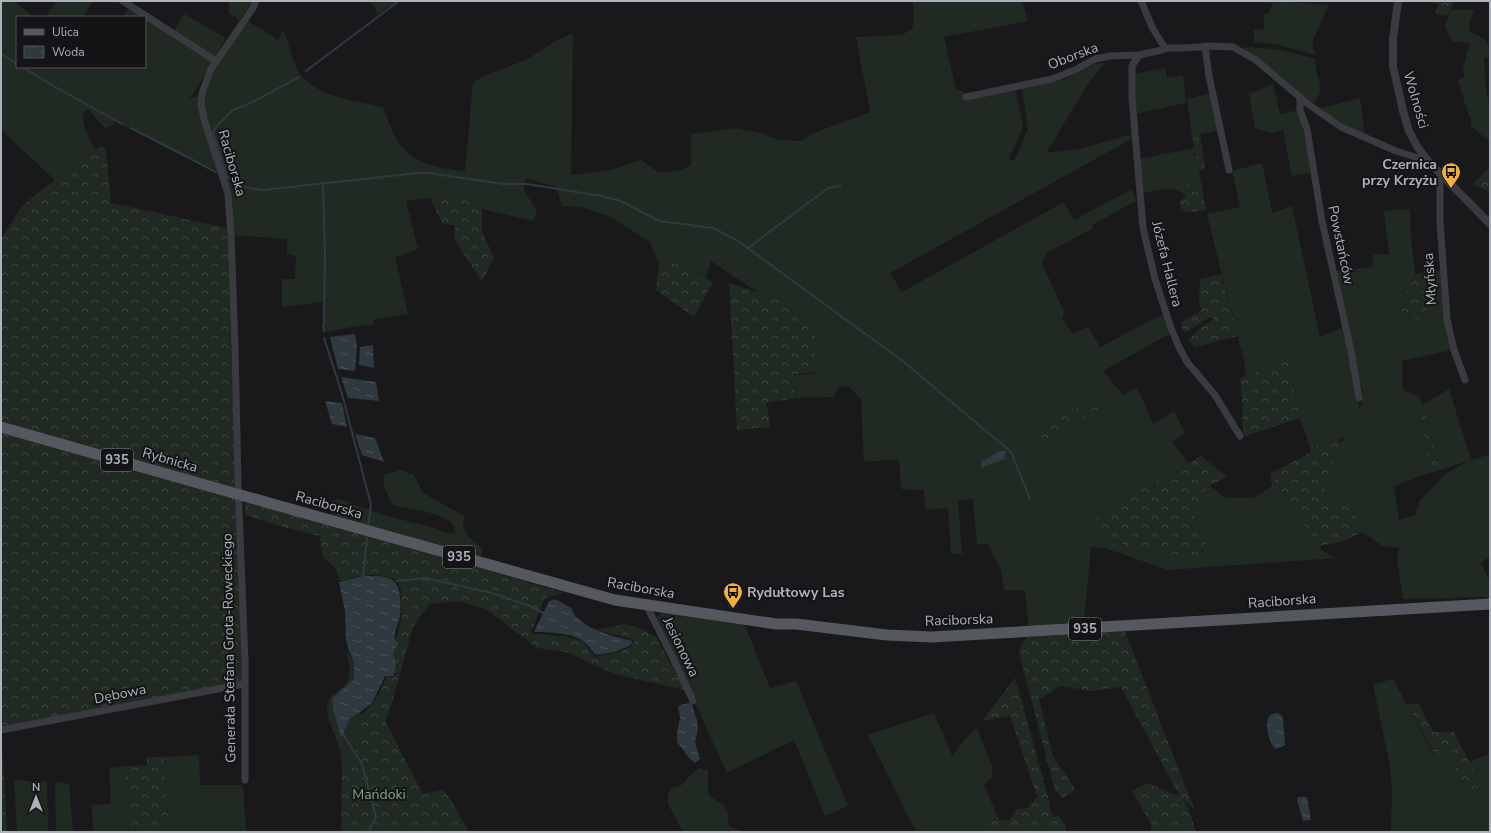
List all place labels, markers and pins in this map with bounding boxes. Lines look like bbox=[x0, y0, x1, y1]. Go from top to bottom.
place label: Czernica przy Krzyżu bbox=[1362, 155, 1437, 190]
bus stop icon: Czernica przy Krzyżu bbox=[1440, 161, 1462, 189]
bus stop icon: Rydułtowy Las bbox=[722, 581, 744, 609]
place label: Rydułtowy Las bbox=[747, 583, 845, 602]

